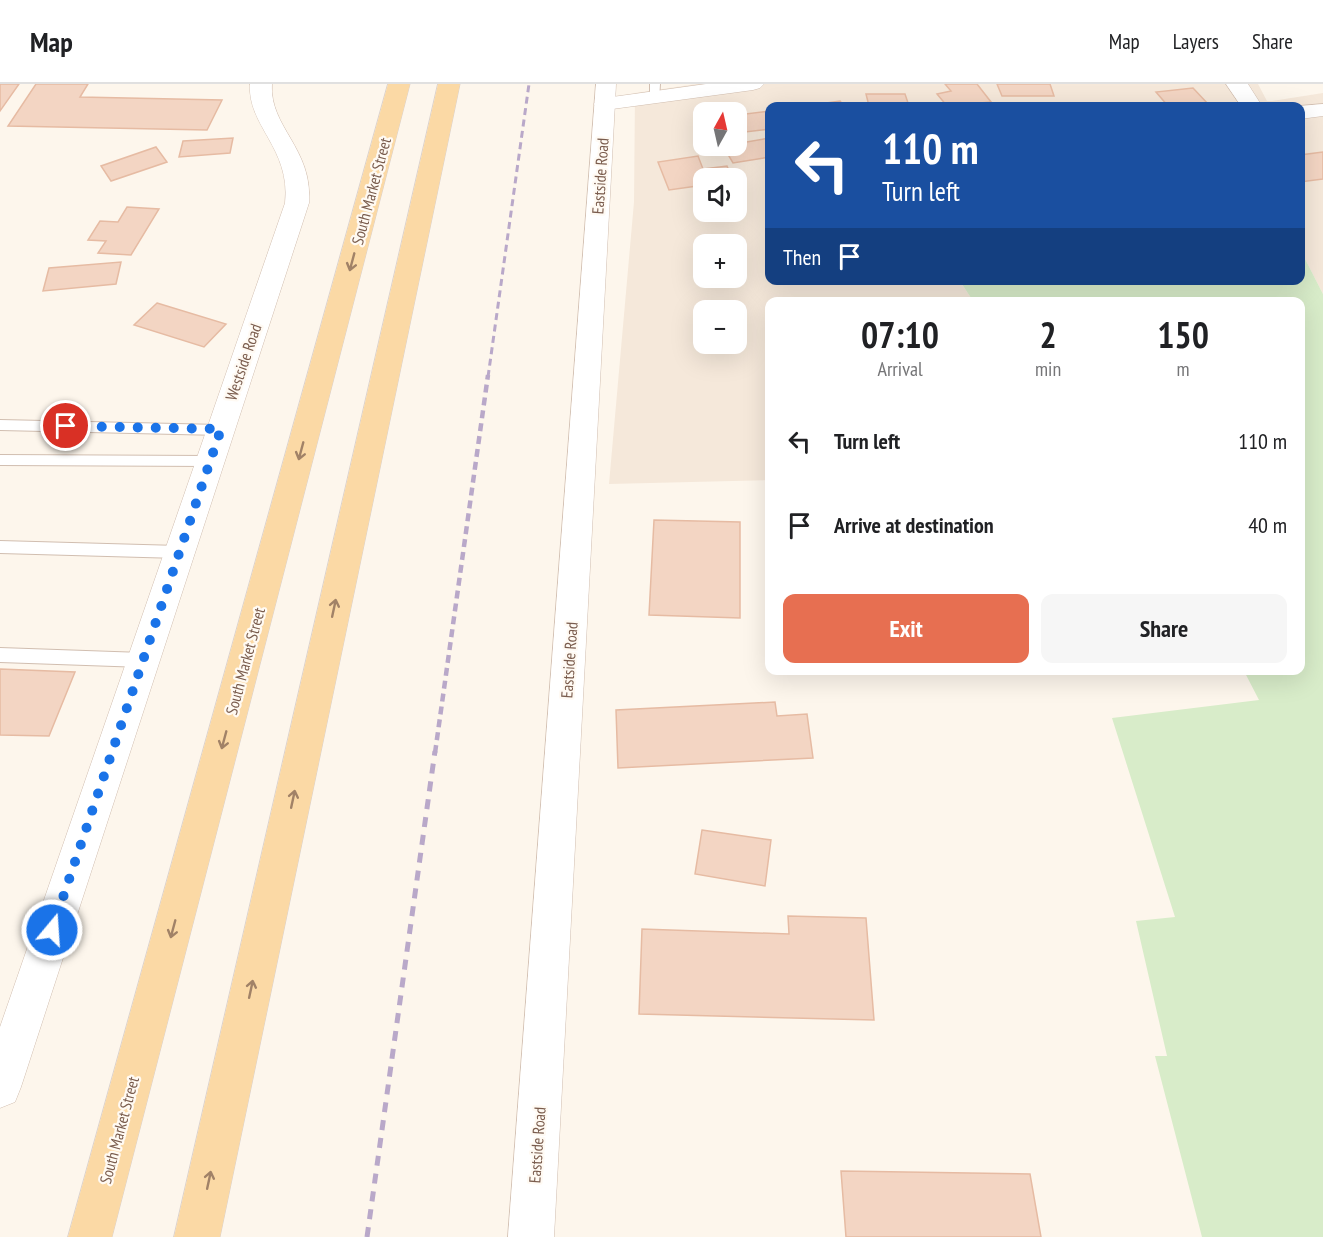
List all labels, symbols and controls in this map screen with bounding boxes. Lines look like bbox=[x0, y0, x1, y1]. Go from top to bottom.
text: Map bbox=[30, 23, 73, 60]
text: Map bbox=[1109, 28, 1140, 55]
text: Layers bbox=[1173, 28, 1219, 55]
text: Share bbox=[1252, 28, 1293, 55]
north arrow bbox=[693, 102, 747, 156]
map controls bbox=[693, 102, 747, 354]
text: 110 m bbox=[882, 121, 979, 176]
icon: left bbox=[783, 126, 861, 204]
street label: South Market Street bbox=[347, 135, 395, 247]
street label: Eastside Road bbox=[587, 137, 613, 215]
button: sound bbox=[693, 168, 747, 222]
text: Turn left bbox=[882, 174, 960, 208]
button: + bbox=[693, 234, 747, 288]
icon: arrive bbox=[833, 240, 866, 273]
text: Then bbox=[783, 243, 821, 271]
one-way arrow bbox=[346, 253, 357, 272]
button: − bbox=[693, 300, 747, 354]
text: 07:10 bbox=[861, 311, 939, 358]
text: 2 bbox=[1039, 311, 1057, 358]
text: 150 bbox=[1157, 311, 1209, 358]
street label: Westside Road bbox=[221, 321, 265, 403]
text: Arrival bbox=[877, 356, 923, 382]
text: min bbox=[1035, 356, 1061, 382]
text: m bbox=[1177, 356, 1190, 382]
pin bbox=[40, 400, 91, 451]
icon: arrive bbox=[49, 409, 82, 442]
icon: left bbox=[783, 425, 816, 458]
text: Turn left bbox=[834, 427, 900, 455]
text: 110 m bbox=[1238, 427, 1287, 455]
one-way arrow bbox=[295, 441, 307, 460]
icon: arrive bbox=[783, 509, 816, 542]
text: Arrive at destination bbox=[834, 511, 994, 539]
text: 40 m bbox=[1248, 511, 1287, 539]
button: Exit bbox=[783, 594, 1029, 663]
button: Share bbox=[1041, 594, 1287, 663]
one-way arrow bbox=[329, 599, 341, 618]
street label: South Market Street bbox=[221, 605, 269, 717]
street label: Eastside Road bbox=[556, 621, 582, 699]
one-way arrow bbox=[217, 731, 229, 750]
one-way arrow bbox=[287, 790, 299, 809]
position arrow bbox=[20, 898, 84, 962]
one-way arrow bbox=[167, 919, 178, 938]
one-way arrow bbox=[246, 980, 257, 1000]
street label: South Market Street bbox=[95, 1074, 143, 1186]
street label: Eastside Road bbox=[524, 1106, 550, 1184]
one-way arrow bbox=[204, 1171, 215, 1190]

